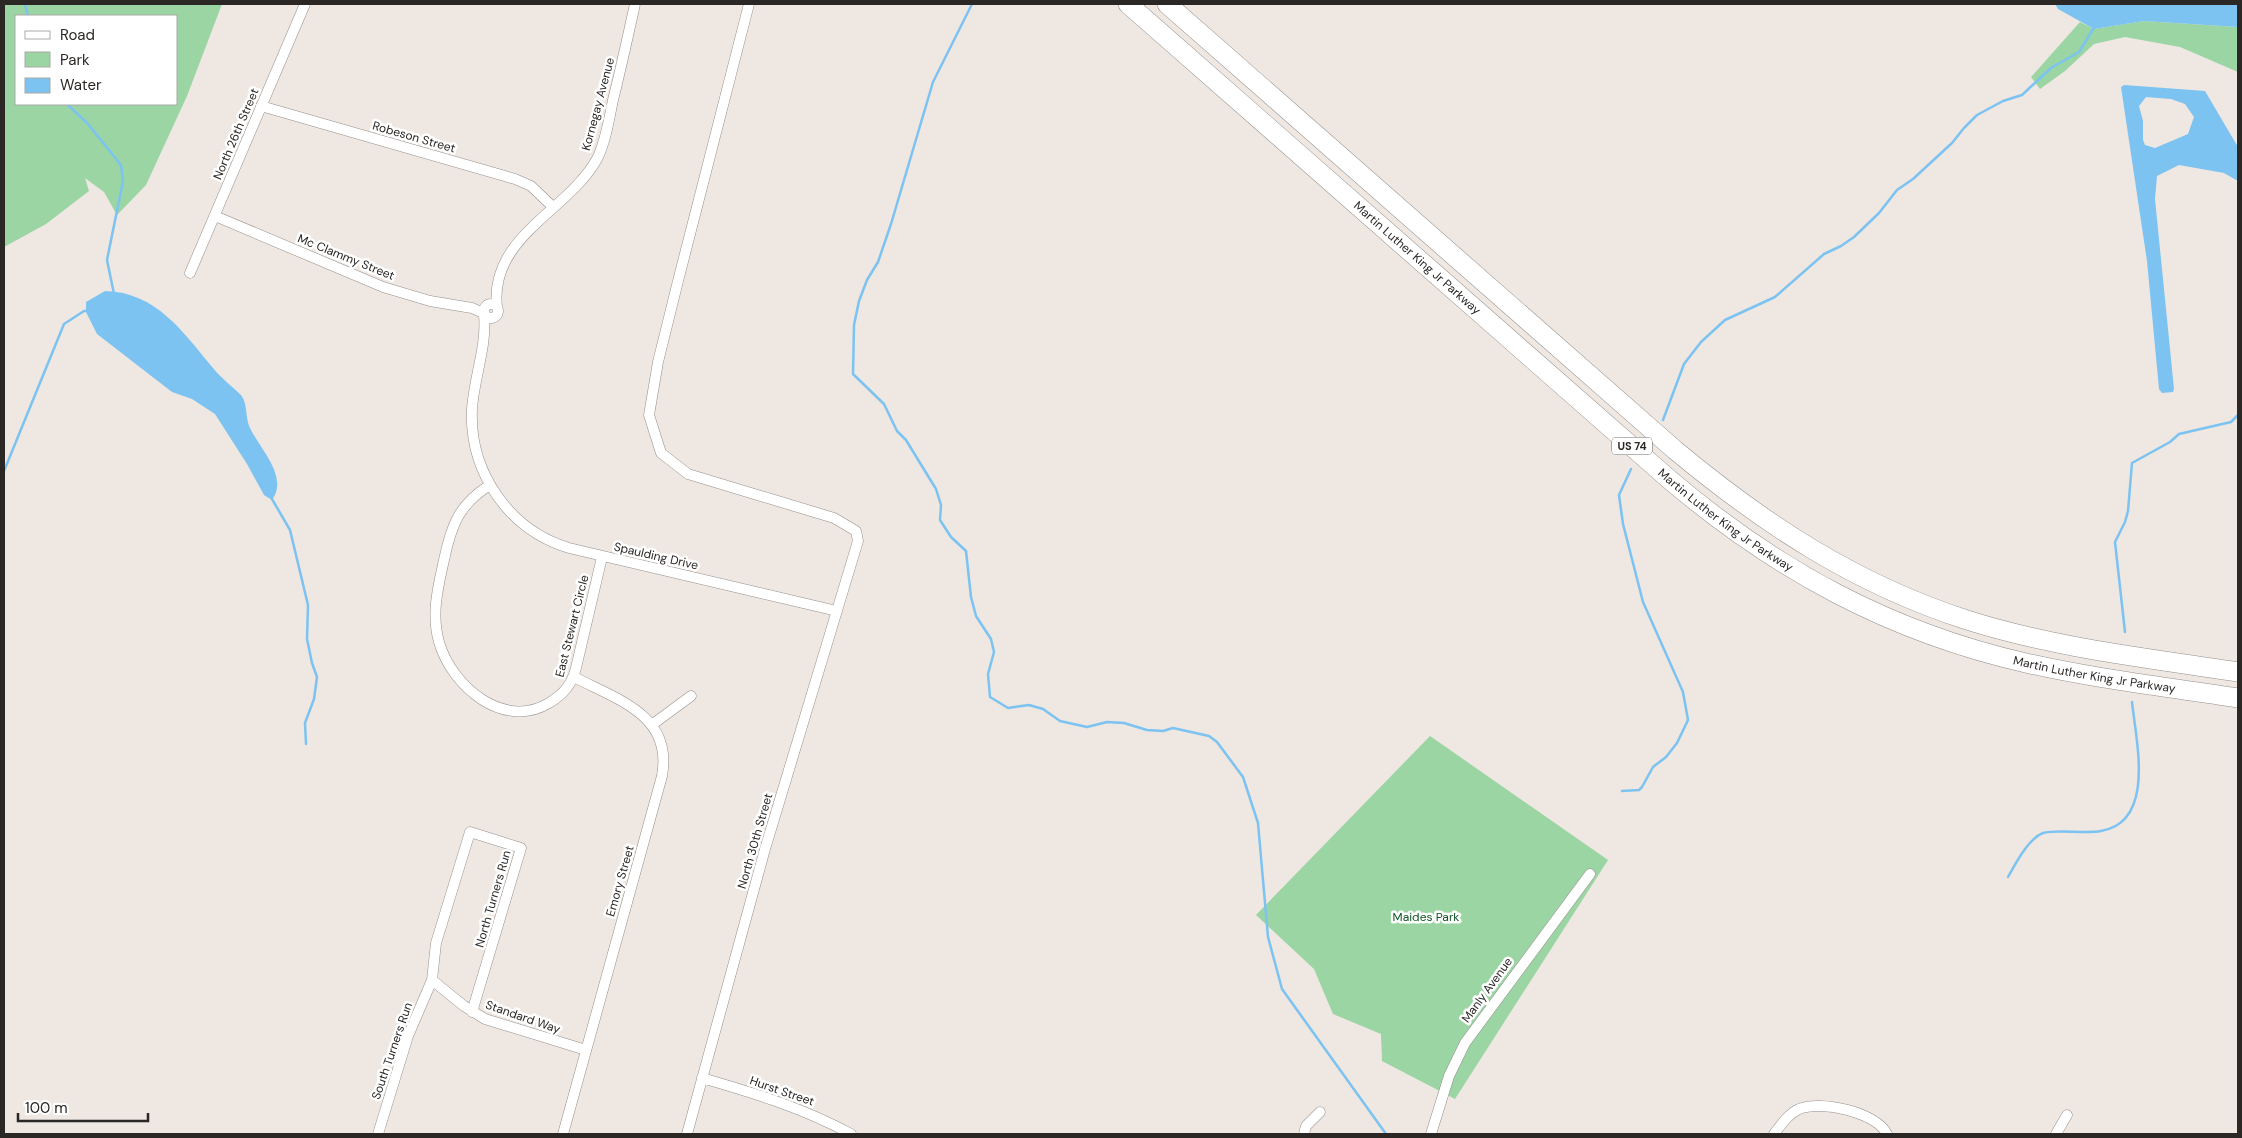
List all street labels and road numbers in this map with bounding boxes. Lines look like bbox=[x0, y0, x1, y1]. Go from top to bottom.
street label: Kornegay Avenue bbox=[578, 56, 618, 152]
street label: North 26th Street bbox=[210, 86, 263, 182]
street label: Robeson Street bbox=[371, 118, 458, 157]
street label: Martin Luther King Jr Parkway bbox=[1350, 198, 1484, 318]
street label: Mc Clammy Street bbox=[295, 230, 397, 284]
road number: US 74 bbox=[1612, 438, 1652, 454]
street label: Martin Luther King Jr Parkway bbox=[1655, 465, 1796, 575]
street label: Spaulding Drive bbox=[612, 539, 700, 574]
street label: East Stewart Circle bbox=[552, 573, 592, 679]
street label: Martin Luther King Jr Parkway bbox=[2012, 652, 2177, 697]
street label: North 30th Street bbox=[734, 791, 776, 891]
street label: Emory Street bbox=[602, 843, 638, 918]
street label: North Turners Run bbox=[471, 848, 515, 949]
street label: Manly Avenue bbox=[1458, 954, 1516, 1026]
street label: Standard Way bbox=[483, 997, 563, 1037]
street label: South Turners Run bbox=[368, 1000, 416, 1102]
street label: Hurst Street bbox=[748, 1073, 817, 1110]

